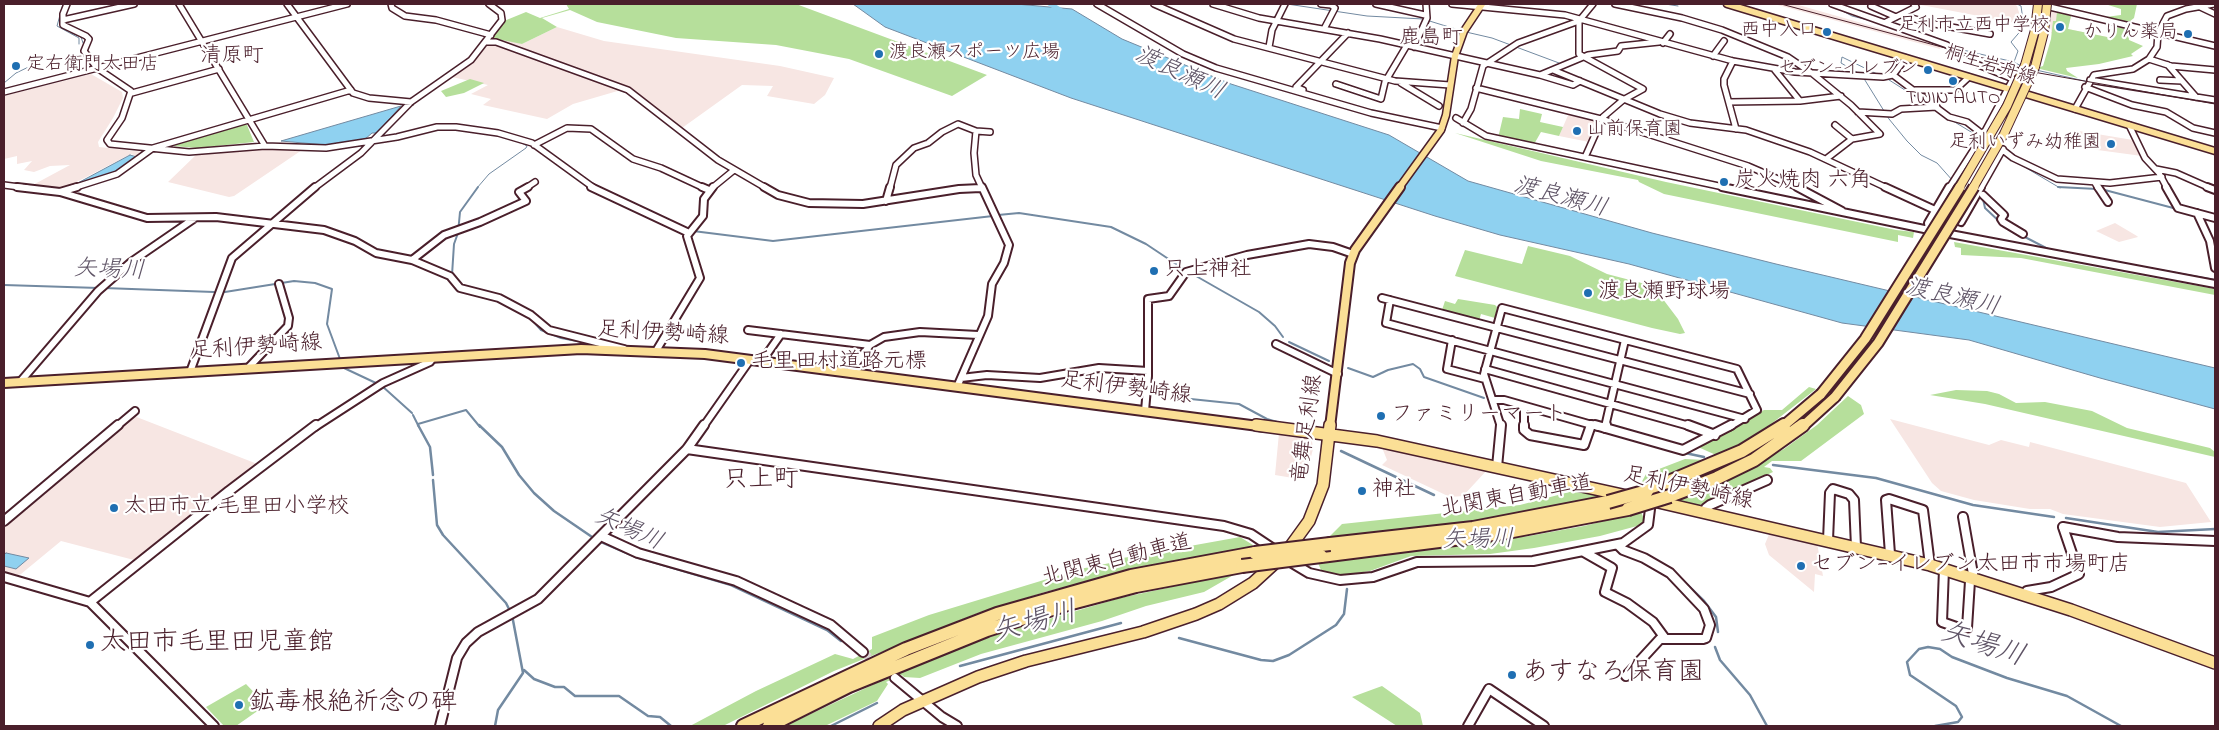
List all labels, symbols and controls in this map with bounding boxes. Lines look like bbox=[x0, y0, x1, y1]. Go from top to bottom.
place label: 足利市立西中学校 bbox=[1898, 16, 2050, 38]
place label: 西中入口 bbox=[1741, 21, 1817, 43]
marker: 足利市立西中学校 bbox=[2054, 21, 2066, 33]
place label: かりん薬局 bbox=[2083, 23, 2178, 45]
marker: 西中入口 bbox=[1821, 26, 1833, 38]
district label: 鹿島町 bbox=[1400, 27, 1462, 53]
marker: かりん薬局 bbox=[2182, 28, 2194, 40]
water label: 渡良瀬川 bbox=[1129, 42, 1229, 108]
street label: 桐生岩舟線 bbox=[1941, 42, 2039, 92]
place label: 渡良瀬スポーツ広場 bbox=[889, 43, 1060, 65]
district label: 清原町 bbox=[201, 45, 263, 71]
marker: 渡良瀬スポーツ広場 bbox=[873, 48, 885, 60]
place label: 定右衛門太田店 bbox=[26, 55, 159, 77]
place label: セブン-イレブン bbox=[1778, 59, 1918, 81]
marker: 定右衛門太田店 bbox=[10, 60, 22, 72]
marker: セブン-イレブン bbox=[1922, 64, 1934, 76]
marker: TWIN AUTO bbox=[1947, 75, 1959, 87]
place label: TWIN AUTO bbox=[1906, 89, 2000, 111]
place label: 山前保育園 bbox=[1587, 120, 1682, 142]
marker: 山前保育園 bbox=[1571, 125, 1583, 137]
place label: 足利いずみ幼稚園 bbox=[1949, 133, 2101, 155]
marker: 足利いずみ幼稚園 bbox=[2105, 138, 2117, 150]
place label: 炭火焼肉 六角 bbox=[1734, 169, 1871, 195]
water label: 渡良瀬川 bbox=[1510, 173, 1610, 225]
marker: 炭火焼肉 六角 bbox=[1718, 176, 1730, 188]
water label: 矢場川 bbox=[73, 256, 145, 288]
place label: 只上神社 bbox=[1164, 258, 1252, 284]
marker: 只上神社 bbox=[1148, 265, 1160, 277]
water label: 渡良瀬川 bbox=[1902, 274, 2002, 324]
place label: 渡良瀬野球場 bbox=[1598, 280, 1730, 306]
marker: 渡良瀬野球場 bbox=[1582, 287, 1594, 299]
street label: 足利伊勢崎線 bbox=[596, 318, 730, 352]
street label: 足利伊勢崎線 bbox=[189, 331, 323, 367]
place label: 毛里田村道路元標 bbox=[751, 350, 927, 376]
marker: 毛里田村道路元標 bbox=[735, 357, 747, 369]
street label: 足利伊勢崎線 bbox=[1059, 369, 1193, 411]
street label: 竜舞足利線 bbox=[1288, 373, 1330, 485]
place label: ファミリーマート bbox=[1391, 403, 1567, 429]
marker: ファミリーマート bbox=[1375, 410, 1387, 422]
street label: 足利伊勢崎線 bbox=[1621, 463, 1755, 517]
district label: 只上町 bbox=[724, 467, 798, 497]
street label: 北関東自動車道 bbox=[1439, 472, 1595, 524]
place label: 神社 bbox=[1372, 478, 1416, 504]
marker: 神社 bbox=[1356, 485, 1368, 497]
place label: 太田市立 毛里田小学校 bbox=[124, 495, 349, 521]
marker: 太田市立 毛里田小学校 bbox=[108, 502, 120, 514]
water label: 矢場川 bbox=[589, 503, 667, 559]
water label: 矢場川 bbox=[1442, 527, 1514, 557]
street label: 北関東自動車道 bbox=[1039, 531, 1195, 593]
place label: セブン−イレブン太田市市場町店 bbox=[1811, 553, 2130, 579]
marker: セブン−イレブン太田市市場町店 bbox=[1795, 560, 1807, 572]
water label: 矢場川 bbox=[988, 597, 1082, 653]
water label: 矢場川 bbox=[1935, 617, 2029, 677]
place label: 太田市毛里田児童館 bbox=[100, 629, 334, 661]
marker: 太田市毛里田児童館 bbox=[84, 639, 96, 651]
place label: あすなろ保育園 bbox=[1522, 659, 1704, 691]
marker: あすなろ保育園 bbox=[1506, 669, 1518, 681]
place label: 鉱毒根絶祈念の碑 bbox=[249, 689, 457, 721]
marker: 鉱毒根絶祈念の碑 bbox=[233, 699, 245, 711]

